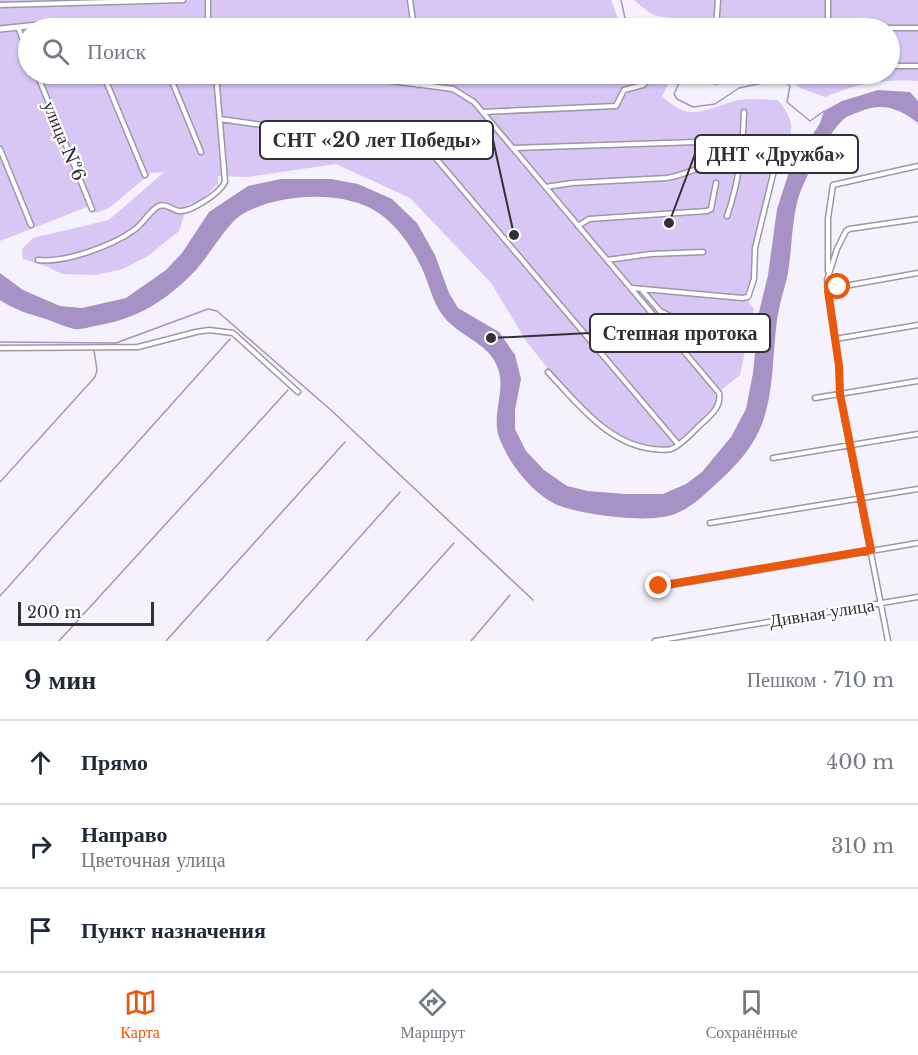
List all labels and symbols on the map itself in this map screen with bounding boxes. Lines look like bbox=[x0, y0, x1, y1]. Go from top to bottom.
street label: улица №6 bbox=[38, 98, 90, 184]
callout: СНТ «20 лет Победы» bbox=[260, 121, 493, 159]
text: СНТ «20 лет Победы» bbox=[272, 128, 482, 152]
callout: ДНТ «Дружба» bbox=[695, 135, 858, 173]
text: ДНТ «Дружба» bbox=[707, 142, 845, 166]
route start bbox=[824, 273, 850, 299]
callout: Степная протока bbox=[590, 314, 770, 352]
text: Степная протока bbox=[602, 321, 758, 345]
route end bbox=[645, 572, 671, 598]
street label: Дивная улица bbox=[768, 594, 876, 632]
scale bar bbox=[18, 599, 154, 626]

